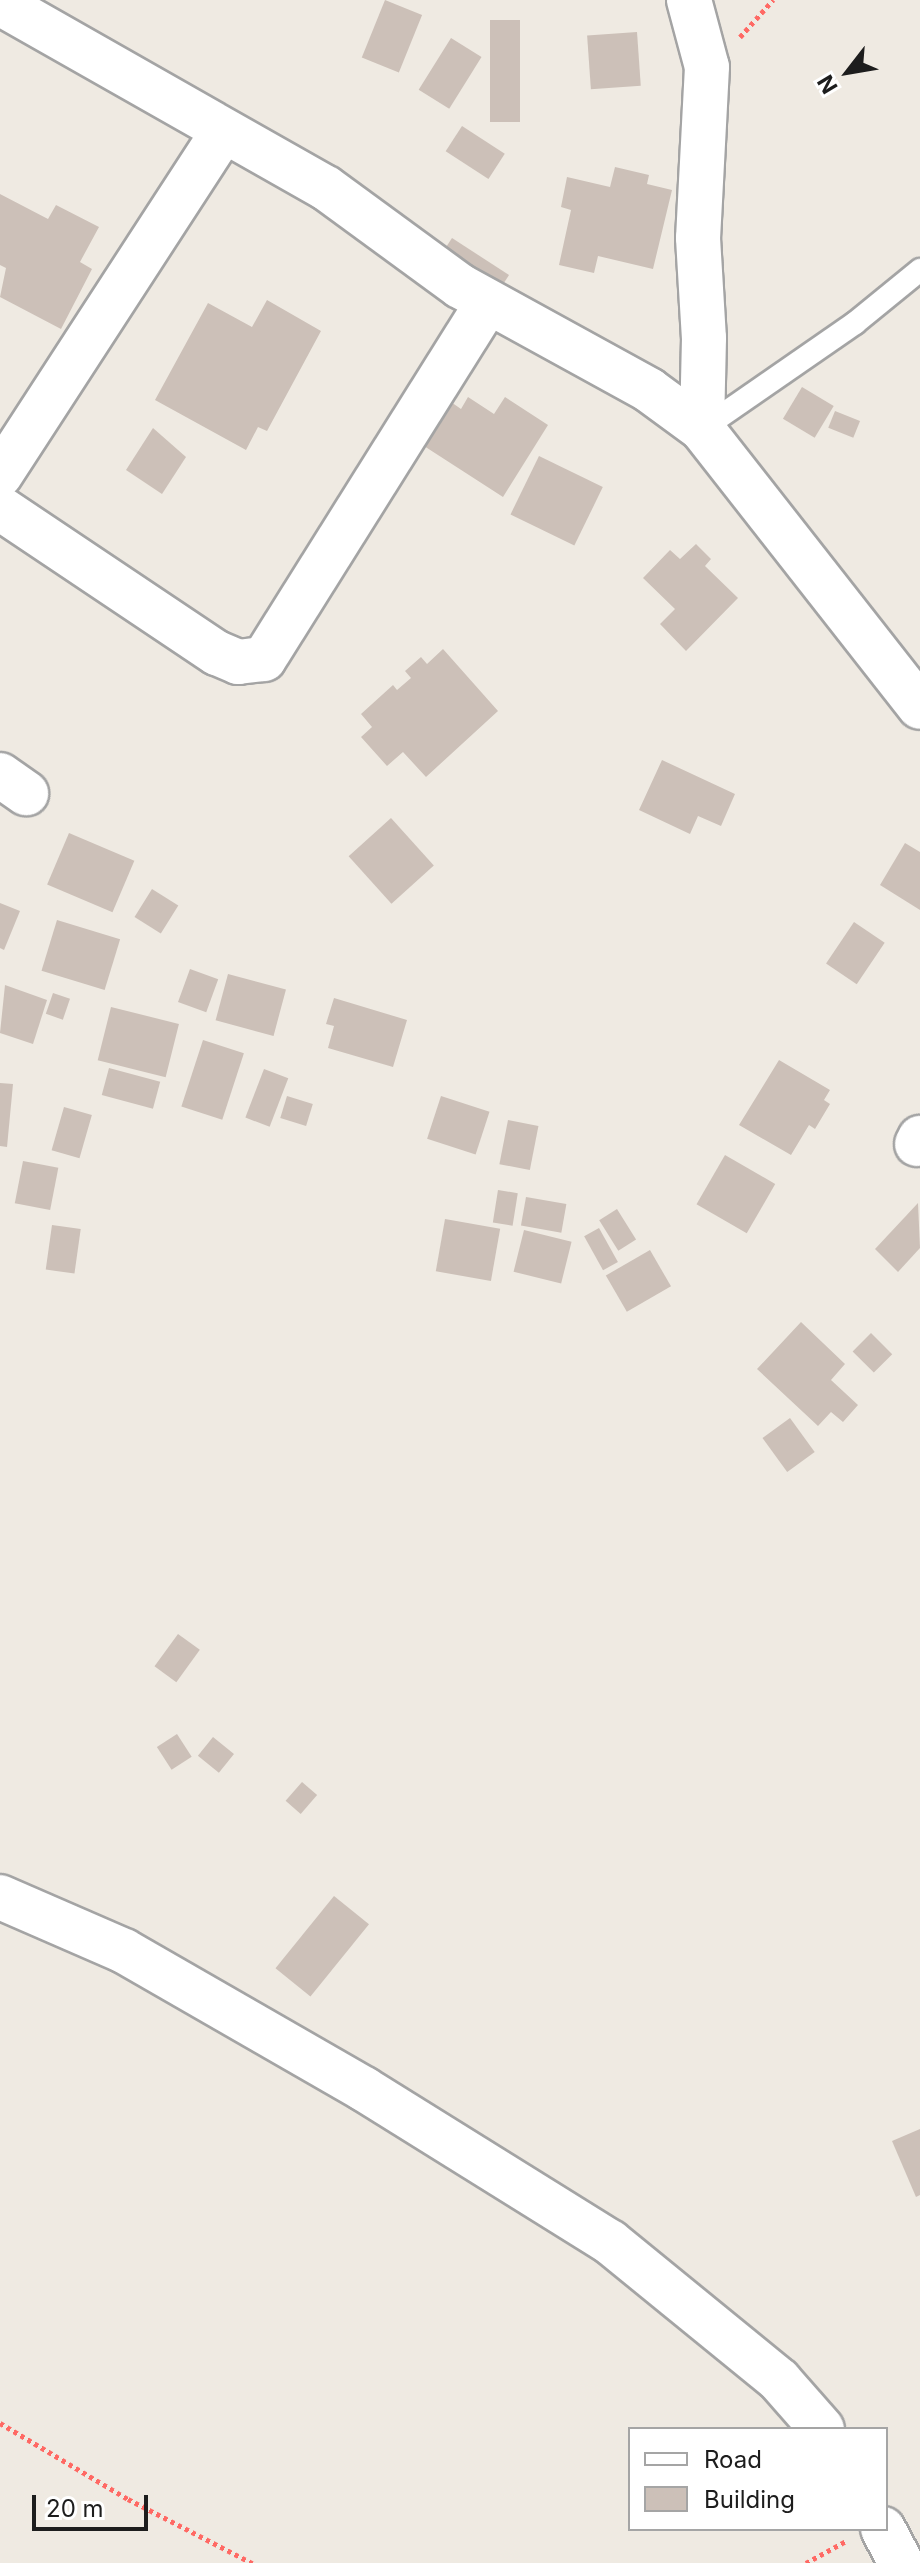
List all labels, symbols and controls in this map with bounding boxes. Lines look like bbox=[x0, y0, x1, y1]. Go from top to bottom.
north arrow bbox=[808, 32, 888, 112]
text: N bbox=[812, 70, 843, 98]
legend bbox=[628, 2427, 888, 2531]
text: Road bbox=[704, 2445, 762, 2474]
scale bar bbox=[36, 2479, 152, 2529]
text: Building bbox=[704, 2485, 795, 2514]
text: 20 m bbox=[46, 2494, 104, 2523]

